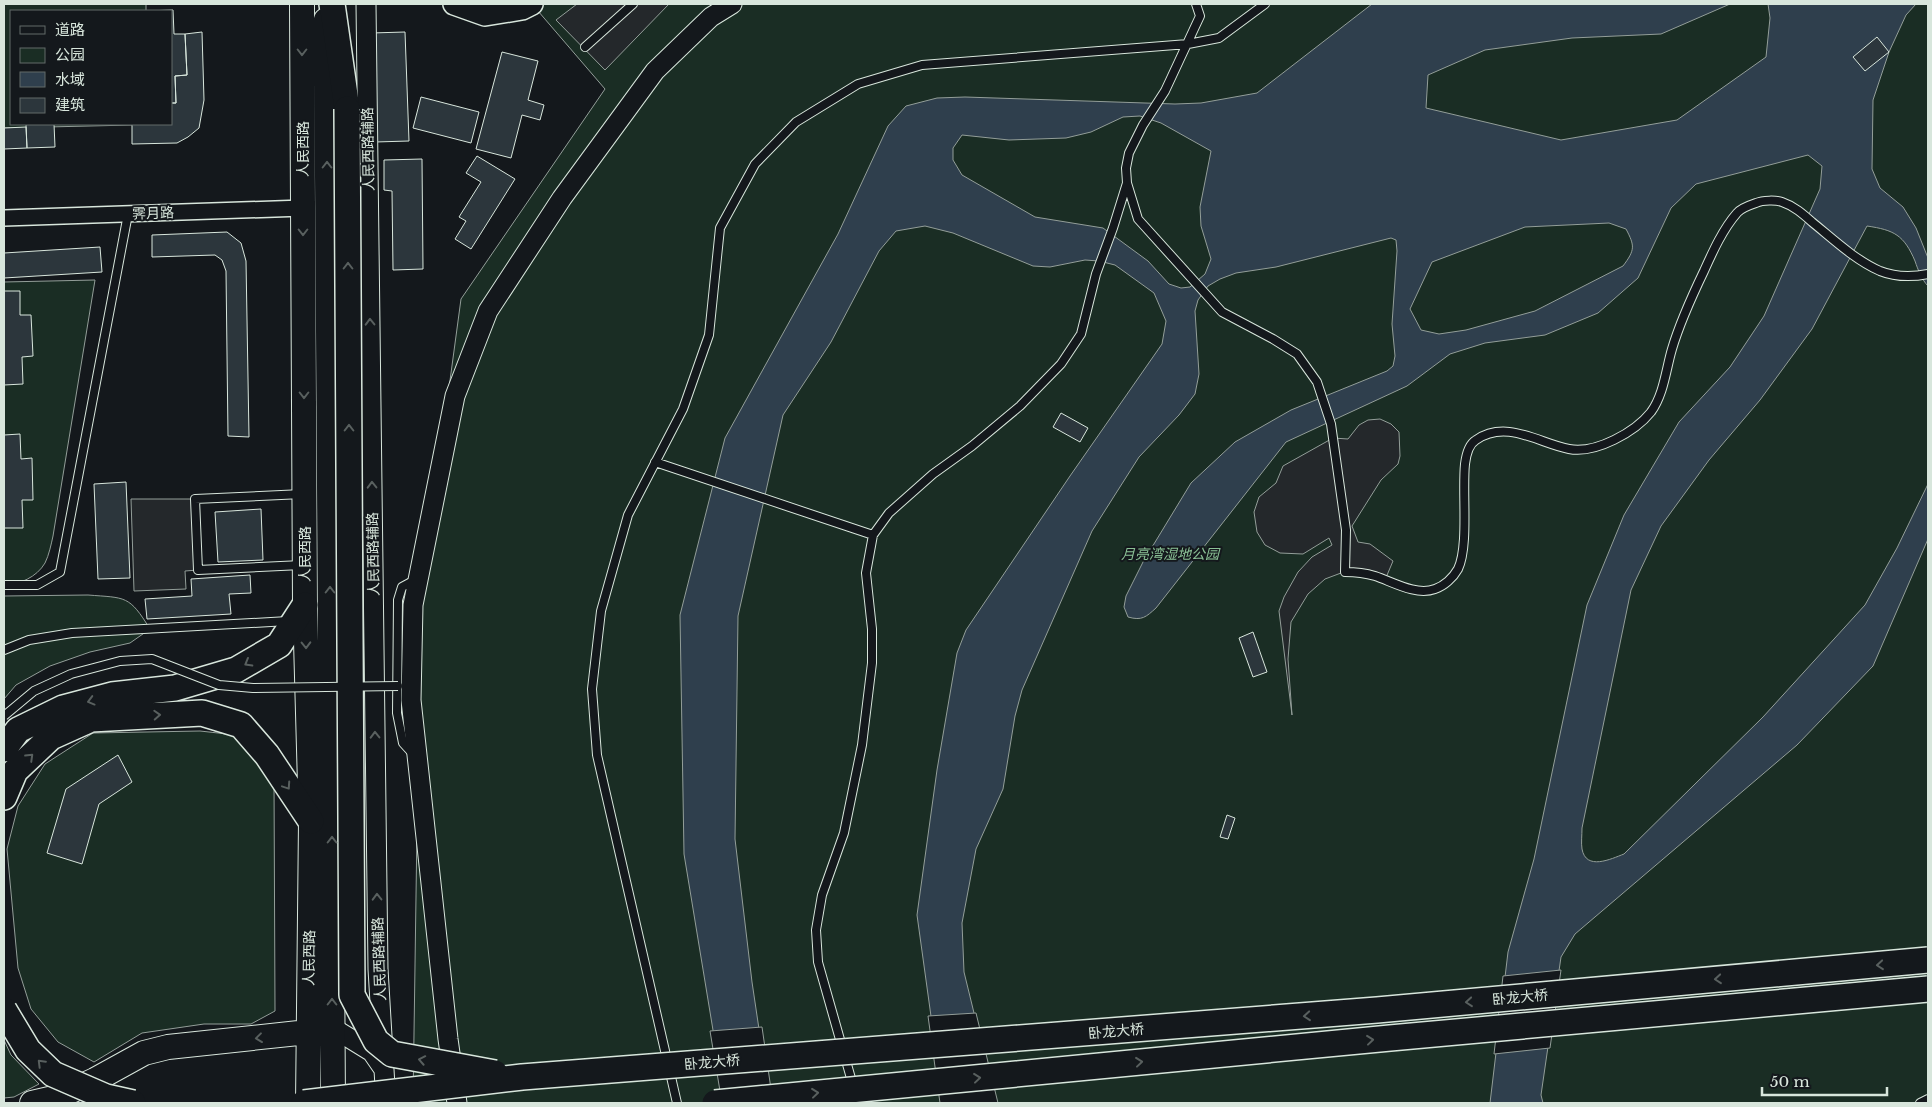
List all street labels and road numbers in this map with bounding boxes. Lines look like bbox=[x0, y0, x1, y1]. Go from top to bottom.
street label: 人民西路辅路 bbox=[358, 107, 378, 191]
street label: 人民西路 bbox=[294, 121, 312, 177]
street label: 霁月路 bbox=[132, 203, 174, 223]
street label: 人民西路辅路 bbox=[363, 512, 383, 596]
street label: 人民西路 bbox=[296, 526, 314, 582]
street label: 人民西路辅路 bbox=[369, 917, 389, 1001]
street label: 人民西路 bbox=[300, 930, 318, 986]
street label: 卧龙大桥 bbox=[1491, 986, 1549, 1008]
street label: 卧龙大桥 bbox=[1087, 1020, 1145, 1042]
street label: 卧龙大桥 bbox=[683, 1051, 741, 1073]

